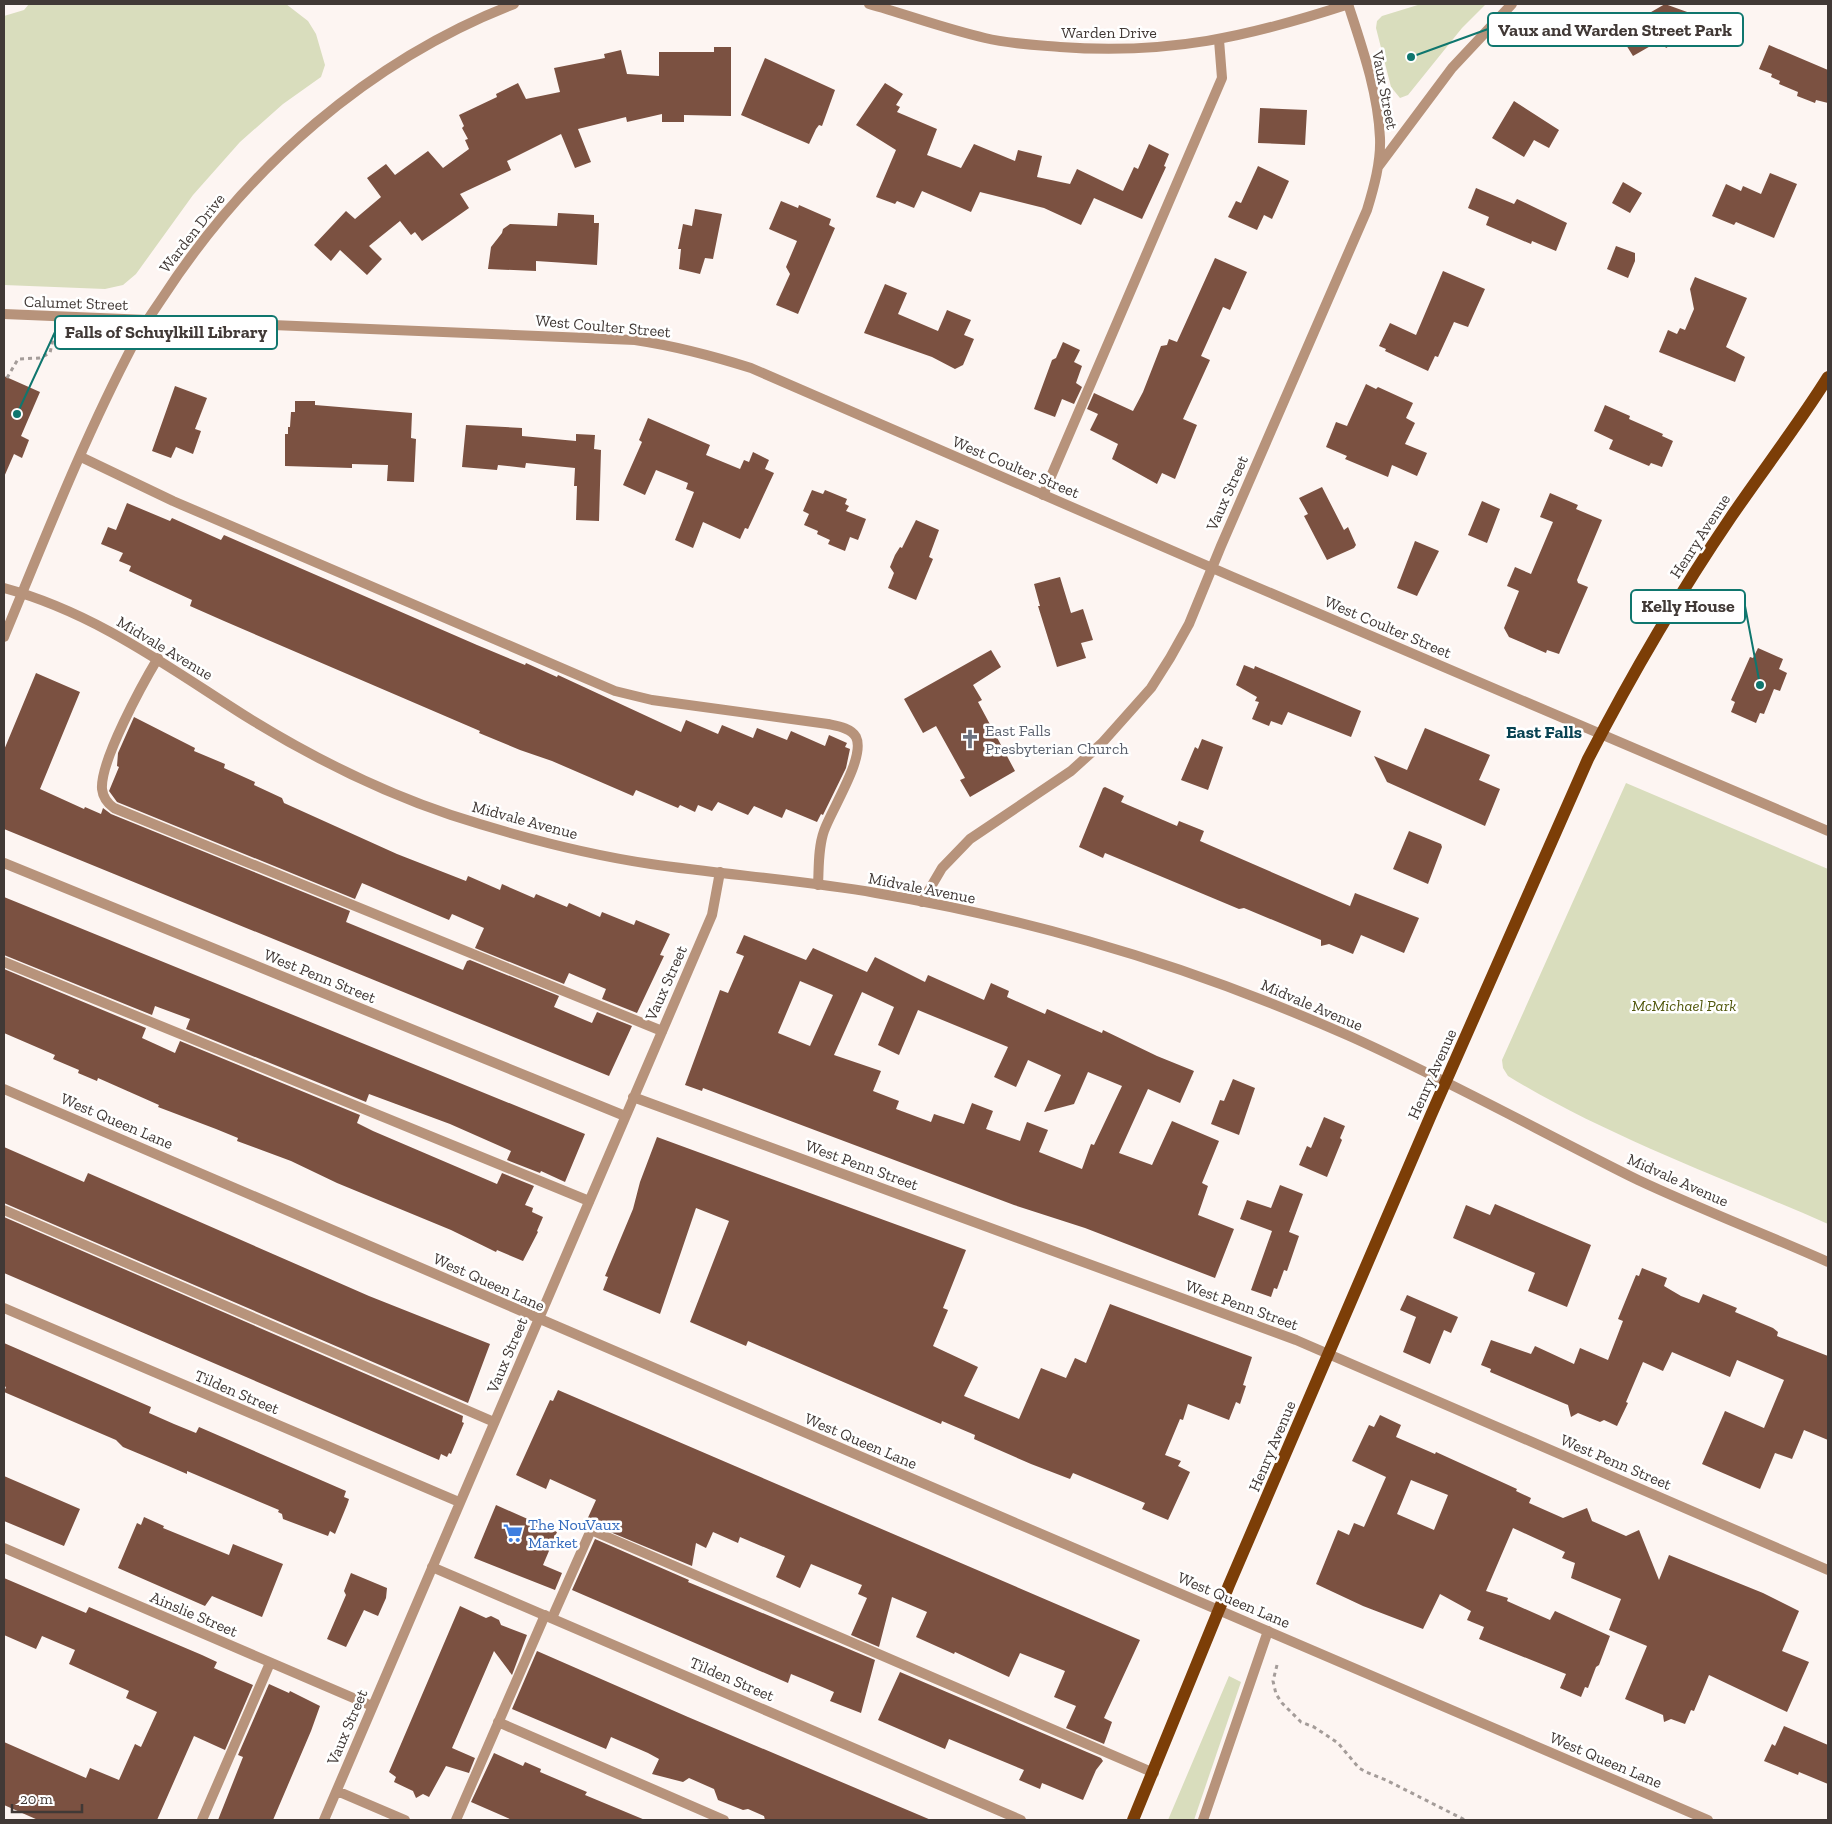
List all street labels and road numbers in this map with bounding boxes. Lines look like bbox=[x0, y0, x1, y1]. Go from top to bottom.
street label: Warden Drive bbox=[1061, 23, 1157, 42]
street label: Vaux Street bbox=[1368, 48, 1402, 131]
street label: Warden Drive bbox=[155, 190, 229, 276]
street label: Calumet Street bbox=[24, 292, 129, 314]
street label: West Coulter Street bbox=[535, 311, 672, 341]
street label: West Coulter Street bbox=[950, 432, 1082, 502]
street label: Vaux Street bbox=[1202, 453, 1252, 534]
street label: Henry Avenue bbox=[1666, 490, 1734, 582]
street label: West Coulter Street bbox=[1322, 592, 1454, 662]
street label: Midvale Avenue bbox=[114, 612, 216, 684]
street label: Midvale Avenue bbox=[470, 797, 580, 843]
street label: Midvale Avenue bbox=[867, 868, 977, 908]
street label: Vaux Street bbox=[641, 943, 691, 1024]
street label: West Penn Street bbox=[261, 945, 379, 1007]
street label: Midvale Avenue bbox=[1258, 975, 1366, 1035]
street label: Henry Avenue bbox=[1404, 1026, 1460, 1122]
street label: West Queen Lane bbox=[58, 1089, 176, 1153]
street label: West Penn Street bbox=[803, 1136, 921, 1194]
street label: Midvale Avenue bbox=[1624, 1149, 1732, 1211]
street label: West Queen Lane bbox=[430, 1249, 548, 1315]
street label: West Penn Street bbox=[1183, 1276, 1301, 1334]
street label: Vaux Street bbox=[482, 1314, 531, 1396]
street label: Tilden Street bbox=[192, 1366, 282, 1418]
street label: Henry Avenue bbox=[1244, 1398, 1300, 1494]
street label: West Queen Lane bbox=[802, 1409, 920, 1473]
street label: West Penn Street bbox=[1558, 1430, 1674, 1494]
street label: West Queen Lane bbox=[1175, 1568, 1293, 1632]
street label: Ainslie Street bbox=[147, 1587, 241, 1641]
street label: Tilden Street bbox=[687, 1653, 777, 1705]
street label: Vaux Street bbox=[322, 1686, 371, 1768]
street label: West Queen Lane bbox=[1547, 1728, 1665, 1792]

